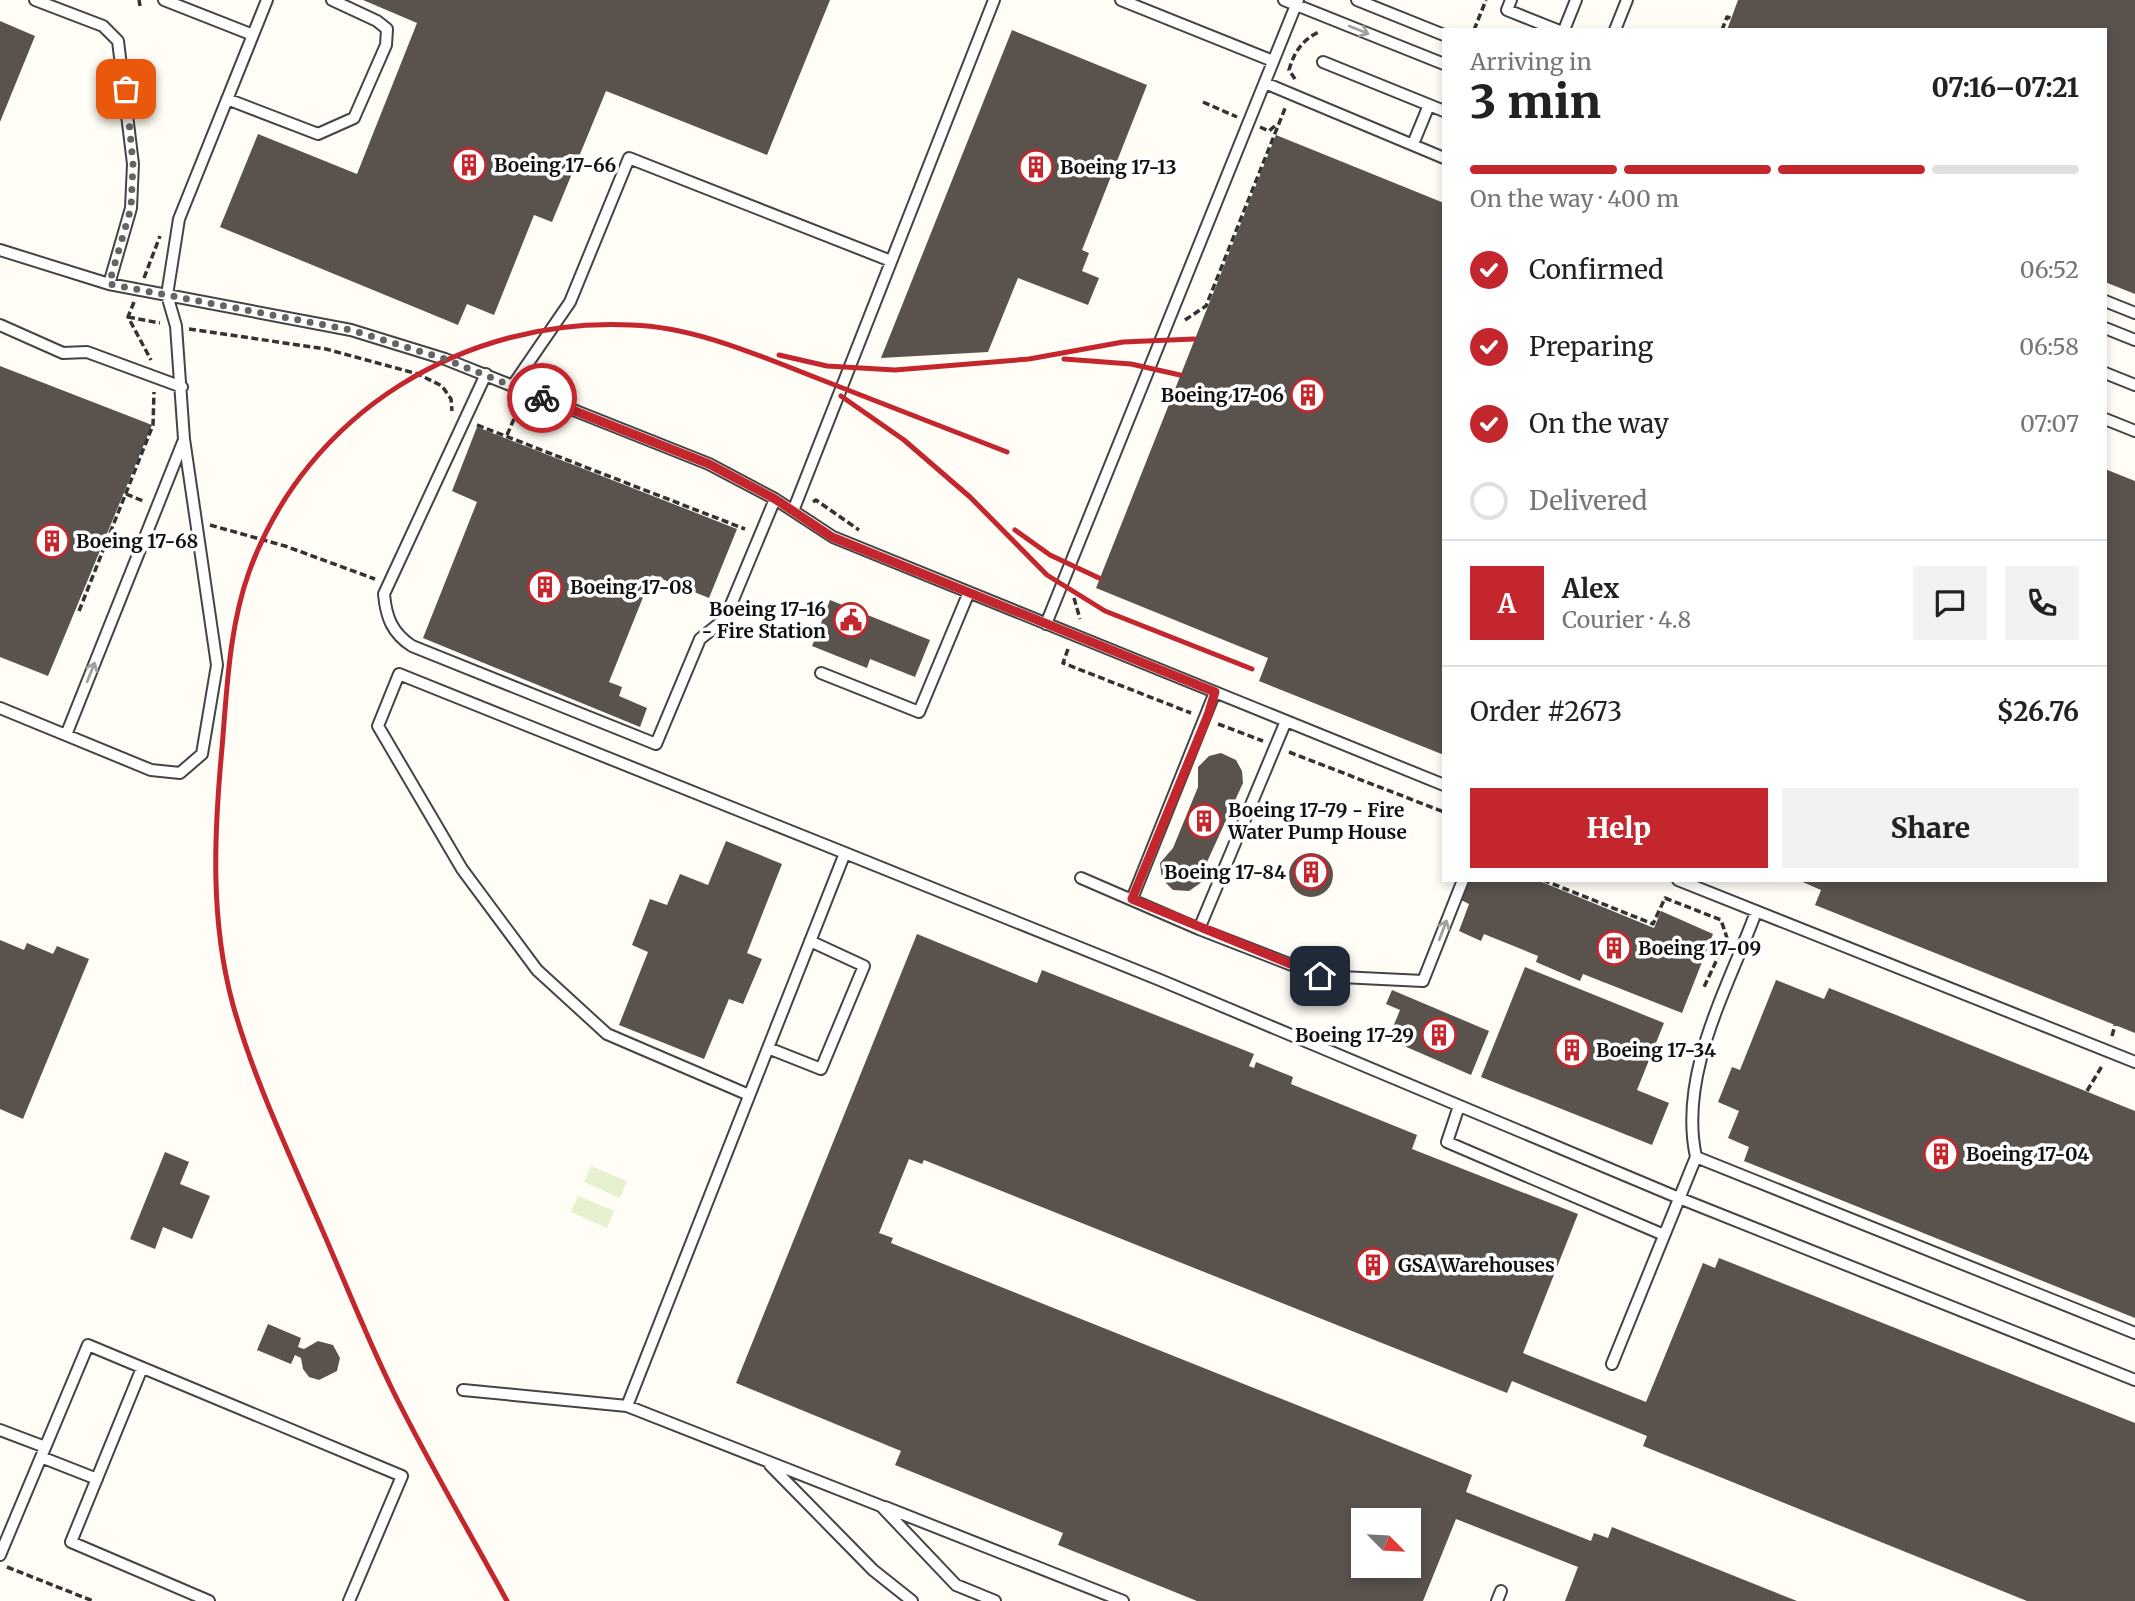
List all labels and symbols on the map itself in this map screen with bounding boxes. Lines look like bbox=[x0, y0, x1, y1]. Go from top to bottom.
one-way arrow bbox=[1348, 25, 1370, 38]
pin bbox=[96, 59, 156, 119]
building icon: Boeing 17-66 bbox=[450, 146, 488, 184]
building icon: Boeing 17-13 bbox=[1017, 148, 1055, 186]
place label: Boeing 17-66 bbox=[494, 153, 616, 177]
place label: Boeing 17-13 bbox=[1060, 155, 1177, 179]
courier bbox=[507, 363, 577, 433]
building icon: Boeing 17-06 bbox=[1289, 376, 1327, 414]
place label: Boeing 17-06 bbox=[1161, 383, 1284, 407]
building icon: Boeing 17-68 bbox=[33, 522, 71, 560]
place label: Boeing 17-68 bbox=[76, 529, 198, 553]
building icon: Boeing 17-08 bbox=[526, 568, 564, 606]
place label: Boeing 17-08 bbox=[570, 575, 693, 599]
place label: Boeing 17-16 - Fire Station bbox=[701, 597, 826, 643]
public building icon: Boeing 17-16 - Fire Station bbox=[832, 601, 870, 639]
one-way arrow bbox=[86, 661, 99, 683]
place label: Boeing 17-79 - Fire Water Pump House bbox=[1227, 798, 1407, 844]
building icon: Boeing 17-79 - Fire Water Pump House bbox=[1185, 802, 1223, 840]
building icon: Boeing 17-84 bbox=[1292, 853, 1330, 891]
place label: Boeing 17-84 bbox=[1164, 860, 1286, 884]
one-way arrow bbox=[1438, 920, 1451, 942]
building icon: Boeing 17-09 bbox=[1595, 929, 1633, 967]
place label: Boeing 17-09 bbox=[1638, 936, 1761, 960]
pin bbox=[1290, 946, 1350, 1006]
building icon: Boeing 17-29 bbox=[1420, 1016, 1458, 1054]
place label: Boeing 17-29 bbox=[1295, 1023, 1414, 1047]
building icon: Boeing 17-34 bbox=[1553, 1031, 1591, 1069]
place label: Boeing 17-34 bbox=[1596, 1038, 1716, 1062]
building icon: Boeing 17-04 bbox=[1922, 1135, 1960, 1173]
place label: Boeing 17-04 bbox=[1966, 1142, 2089, 1166]
building icon: GSA Warehouses bbox=[1354, 1246, 1392, 1284]
place label: GSA Warehouses bbox=[1398, 1253, 1555, 1277]
north arrow bbox=[1351, 1508, 1421, 1578]

